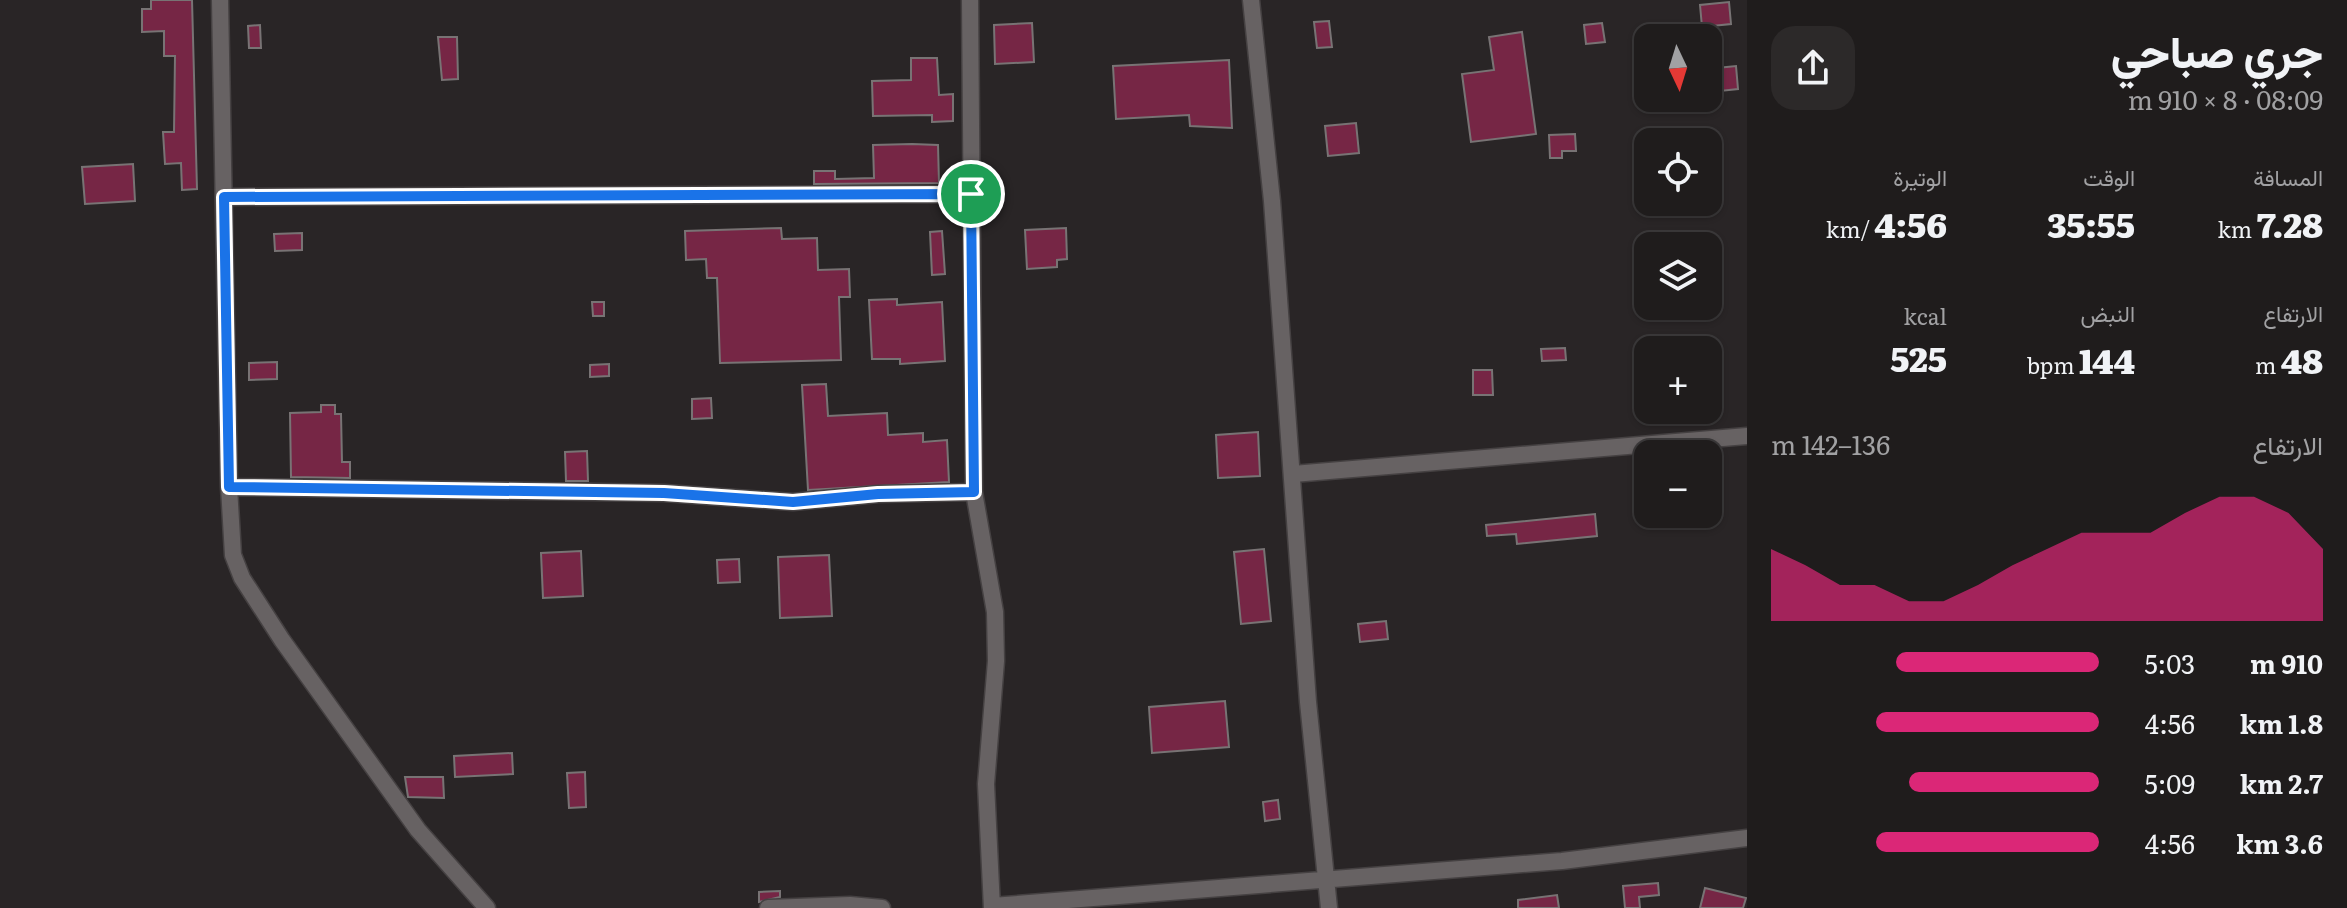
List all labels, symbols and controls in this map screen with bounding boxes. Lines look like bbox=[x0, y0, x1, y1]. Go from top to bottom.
text: جري صباحي bbox=[2111, 16, 2323, 82]
north arrow bbox=[1634, 24, 1722, 112]
map controls bbox=[1634, 24, 1722, 528]
button: share bbox=[1771, 26, 1855, 110]
text: 08:09 · 8 × 910 m bbox=[2128, 79, 2323, 118]
button: locate bbox=[1634, 128, 1722, 216]
pin bbox=[937, 160, 1005, 228]
text: الوتيرة bbox=[1893, 160, 1947, 193]
text: الوقت bbox=[2083, 160, 2135, 193]
text: المسافة bbox=[2253, 160, 2323, 193]
icon: arrive bbox=[949, 172, 993, 216]
text: 4:56 bbox=[1874, 198, 1947, 248]
text: 35:55 bbox=[2047, 198, 2135, 248]
text: 7.28 bbox=[2257, 198, 2323, 248]
text: /km bbox=[1826, 212, 1874, 245]
text: km bbox=[2218, 212, 2257, 245]
button: layers bbox=[1634, 232, 1722, 320]
text: النبض bbox=[2081, 296, 2135, 329]
text: الارتفاع bbox=[2263, 296, 2323, 329]
text: kcal bbox=[1904, 299, 1947, 332]
text: 525 bbox=[1890, 332, 1947, 382]
text: 144 bbox=[2079, 334, 2135, 384]
text: 48 bbox=[2281, 334, 2323, 384]
button: + bbox=[1634, 336, 1722, 424]
text: bpm bbox=[2027, 348, 2079, 381]
text: m bbox=[2255, 348, 2281, 381]
text: 136–142 m bbox=[1771, 424, 1890, 463]
text: الارتفاع bbox=[2252, 424, 2323, 463]
button: − bbox=[1634, 440, 1722, 528]
text: 5:03 bbox=[2144, 643, 2195, 682]
text: 910 m bbox=[2250, 643, 2323, 682]
text: 4:56 bbox=[2145, 703, 2195, 742]
text: 1.8 km bbox=[2240, 703, 2323, 742]
text: 5:09 bbox=[2145, 763, 2195, 802]
text: 2.7 km bbox=[2240, 763, 2323, 802]
text: 4:56 bbox=[2145, 823, 2195, 862]
text: 3.6 km bbox=[2236, 823, 2323, 862]

